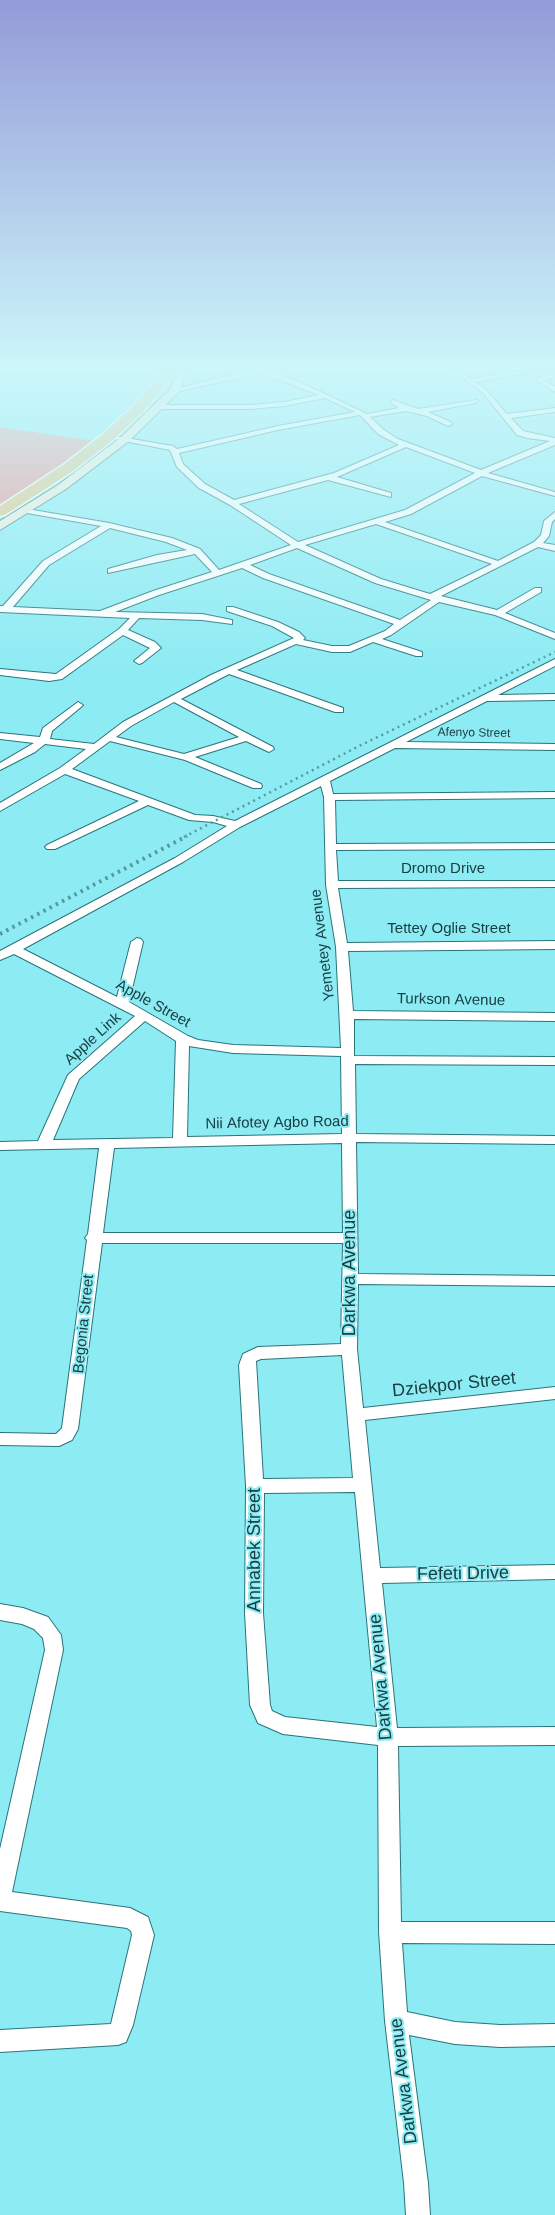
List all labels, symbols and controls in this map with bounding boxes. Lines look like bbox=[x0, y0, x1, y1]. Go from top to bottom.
street label: Afenyo Street bbox=[438, 725, 510, 741]
street label: Dromo Drive bbox=[401, 860, 485, 878]
street label: Yemetey Avenue bbox=[307, 888, 339, 1002]
street label: Tettey Oglie Street bbox=[387, 920, 511, 938]
street label: Apple Street bbox=[113, 976, 193, 1032]
street label: Turkson Avenue bbox=[397, 990, 505, 1010]
street label: Apple Link bbox=[61, 1009, 125, 1069]
street label: Nii Afotey Agbo Road bbox=[205, 1113, 349, 1133]
street label: Darkwa Avenue bbox=[339, 1210, 361, 1336]
street label: Begonia Street bbox=[70, 1274, 98, 1374]
street label: Dziekpor Street bbox=[391, 1368, 517, 1402]
street label: Annabek Street bbox=[244, 1488, 266, 1612]
street label: Fefeti Drive bbox=[417, 1562, 509, 1586]
street label: Darkwa Avenue bbox=[365, 1613, 397, 1741]
street label: Darkwa Avenue bbox=[386, 2017, 422, 2145]

